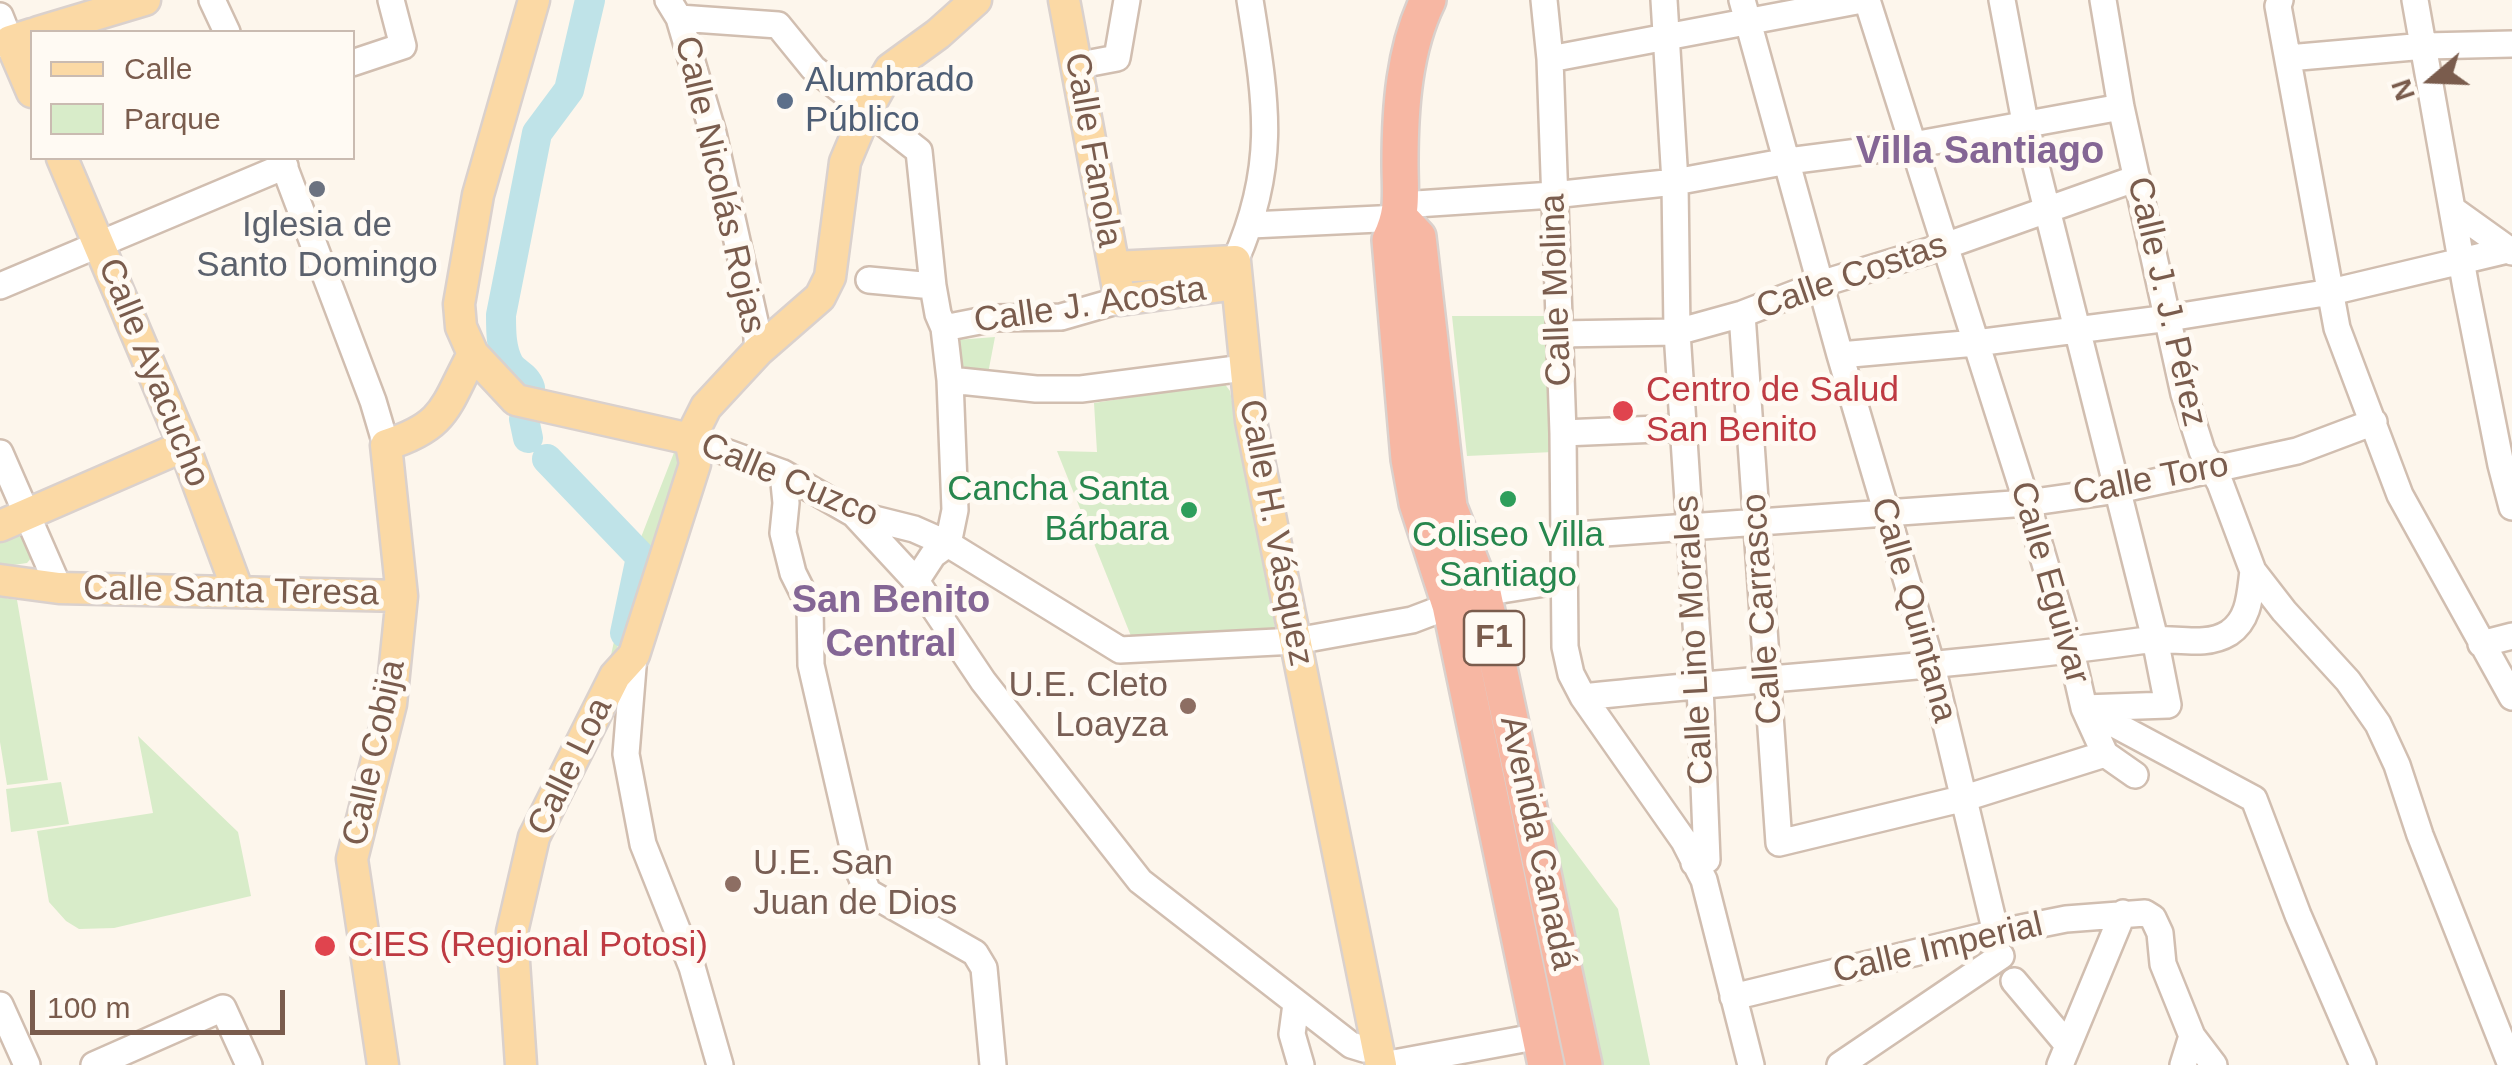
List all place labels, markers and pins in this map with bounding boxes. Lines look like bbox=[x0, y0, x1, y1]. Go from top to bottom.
place label: Alumbrado Público bbox=[805, 60, 974, 142]
marker: Alumbrado Público bbox=[774, 90, 796, 112]
marker: Iglesia de Santo Domingo bbox=[306, 178, 328, 200]
place label: Iglesia de Santo Domingo bbox=[196, 205, 438, 287]
place label: Centro de Salud San Benito bbox=[1646, 370, 1899, 452]
marker: Centro de Salud San Benito bbox=[1610, 398, 1636, 424]
place label: Cancha Santa Bárbara bbox=[947, 469, 1169, 551]
marker: Coliseo Villa Santiago bbox=[1497, 488, 1519, 510]
marker: Cancha Santa Bárbara bbox=[1178, 499, 1200, 521]
place label: Coliseo Villa Santiago bbox=[1412, 515, 1604, 597]
place label: U.E. Cleto Loayza bbox=[1009, 665, 1168, 747]
marker: U.E. Cleto Loayza bbox=[1177, 695, 1199, 717]
place label: U.E. San Juan de Dios bbox=[753, 843, 957, 925]
marker: U.E. San Juan de Dios bbox=[722, 873, 744, 895]
place label: CIES (Regional Potosi) bbox=[348, 925, 708, 967]
marker: CIES (Regional Potosi) bbox=[312, 933, 338, 959]

